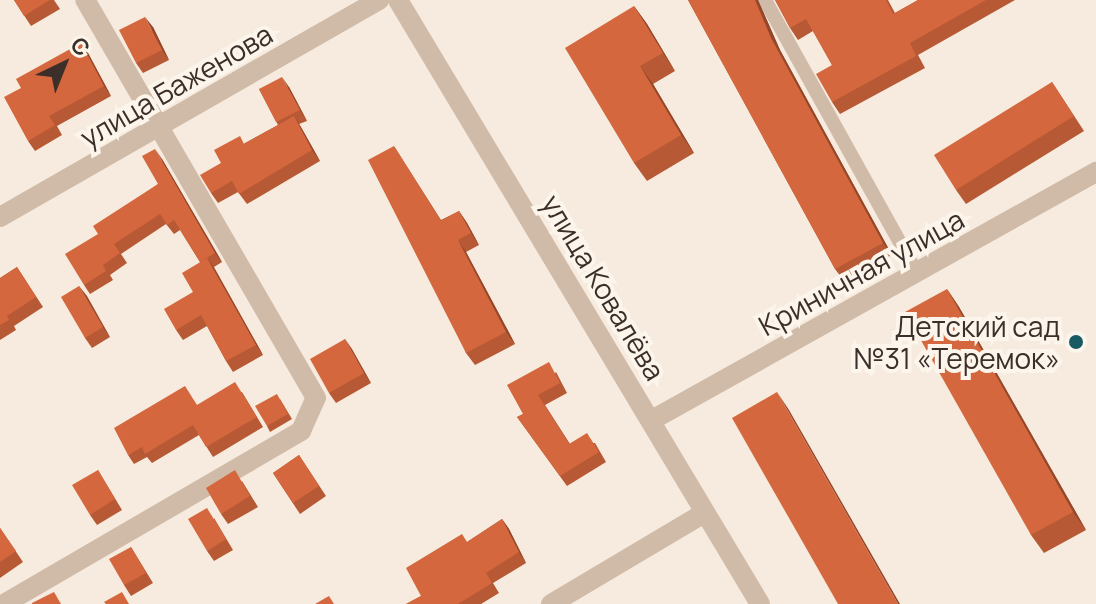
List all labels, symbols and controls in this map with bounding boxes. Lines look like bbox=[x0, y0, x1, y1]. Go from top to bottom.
street label: улица Баженова bbox=[74, 16, 278, 154]
north arrow bbox=[24, 24, 104, 104]
text: С bbox=[64, 30, 97, 63]
street label: улица Ковалёва bbox=[535, 188, 673, 386]
street label: Криничная улица bbox=[753, 202, 969, 342]
place label: Детский сад №31 «Теремок» bbox=[854, 309, 1060, 375]
marker: Детский сад №31 «Теремок» bbox=[1067, 333, 1085, 351]

